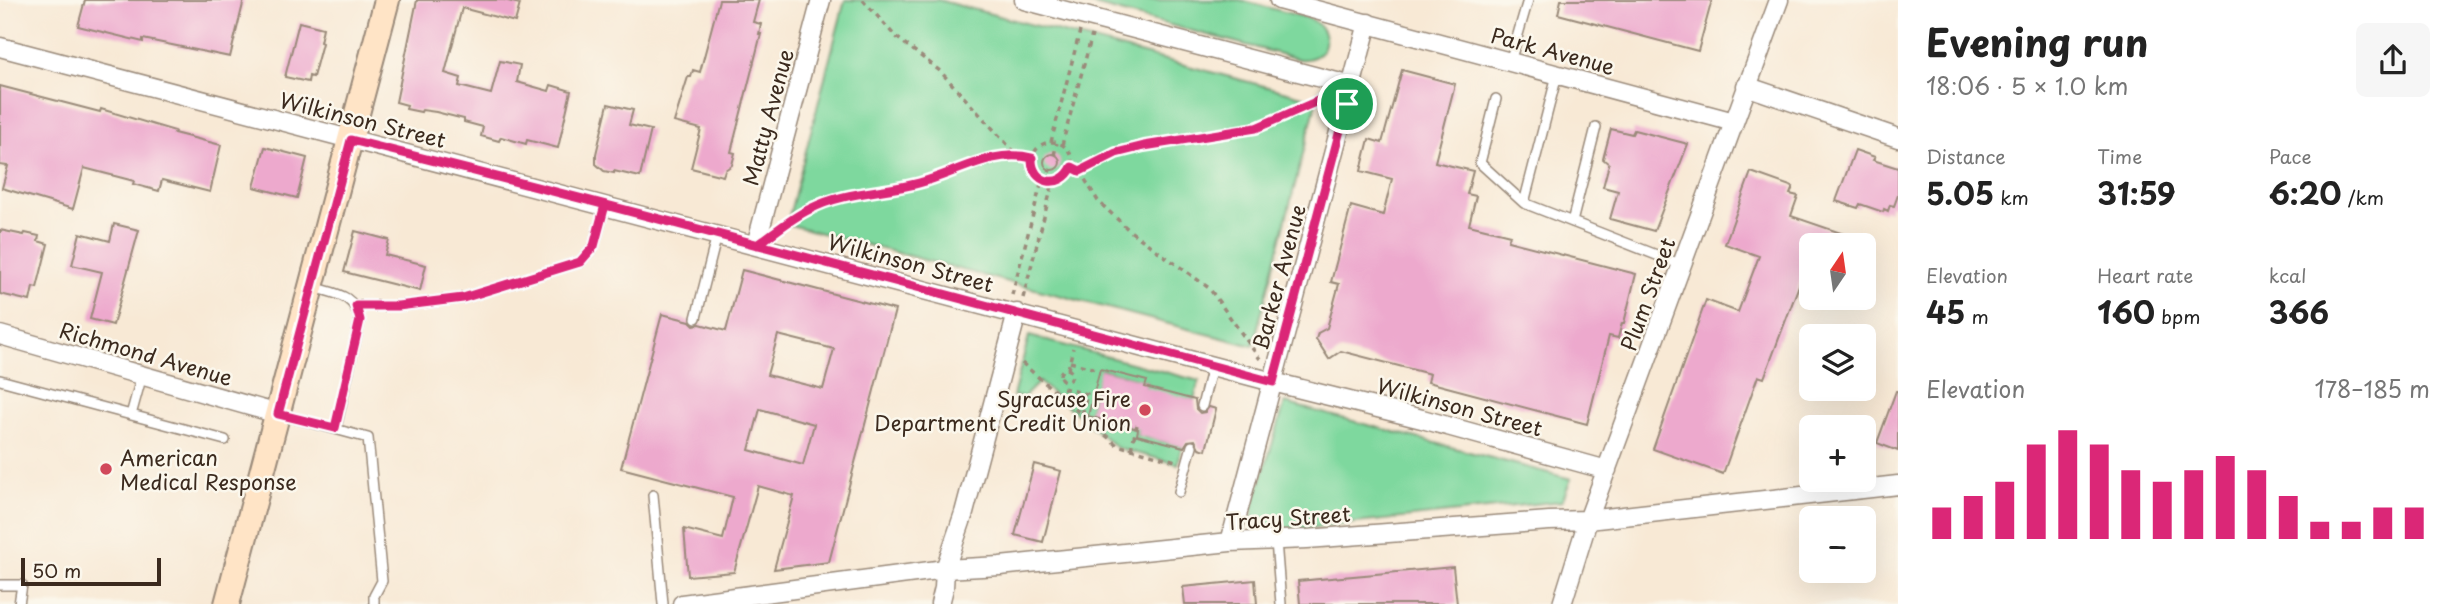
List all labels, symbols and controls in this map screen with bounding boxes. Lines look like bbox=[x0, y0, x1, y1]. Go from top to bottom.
text: Evening run bbox=[1926, 13, 2148, 70]
street label: Park Avenue bbox=[1488, 18, 1618, 82]
button: share bbox=[2356, 23, 2430, 97]
street label: Matty Avenue bbox=[733, 45, 801, 189]
text: 18:06 · 5 × 1.0 km bbox=[1926, 68, 2128, 103]
pin bbox=[1317, 74, 1377, 134]
street label: Wilkinson Street bbox=[277, 83, 449, 155]
icon: arrive bbox=[1328, 85, 1366, 123]
text: Distance bbox=[1926, 142, 2006, 170]
text: Time bbox=[2097, 142, 2142, 170]
text: Pace bbox=[2269, 142, 2312, 170]
text: 5.05 bbox=[1926, 170, 1994, 215]
text: 31:59 bbox=[2097, 170, 2175, 215]
text: 6:20 bbox=[2269, 170, 2342, 215]
text: km bbox=[1994, 183, 2029, 211]
text: /km bbox=[2342, 183, 2384, 211]
street label: Barker Avenue bbox=[1243, 201, 1313, 353]
street label: Wilkinson Street bbox=[825, 225, 997, 299]
street label: Plum Street bbox=[1612, 233, 1682, 355]
north arrow bbox=[1799, 233, 1876, 310]
map controls bbox=[1799, 233, 1876, 583]
text: Elevation bbox=[1926, 261, 2008, 289]
text: Heart rate bbox=[2097, 261, 2193, 289]
text: kcal bbox=[2269, 261, 2307, 289]
text: 45 bbox=[1926, 289, 1965, 334]
text: 160 bbox=[2097, 289, 2155, 334]
text: 366 bbox=[2269, 289, 2329, 334]
text: m bbox=[1965, 302, 1989, 330]
text: bpm bbox=[2155, 302, 2201, 330]
street label: Richmond Avenue bbox=[56, 313, 236, 393]
button: layers bbox=[1799, 324, 1876, 401]
street label: Wilkinson Street bbox=[1374, 369, 1546, 443]
text: Elevation bbox=[1926, 371, 2025, 406]
text: 178–185 m bbox=[2314, 371, 2430, 406]
place label: Syracuse Fire Department Credit Union bbox=[874, 382, 1131, 438]
marker: Syracuse Fire Department Credit Union bbox=[1137, 402, 1153, 418]
button: + bbox=[1799, 415, 1876, 492]
place label: American Medical Response bbox=[120, 441, 297, 497]
marker: American Medical Response bbox=[98, 461, 114, 477]
street label: Tracy Street bbox=[1224, 497, 1352, 537]
button: − bbox=[1799, 506, 1876, 583]
scale bar bbox=[21, 555, 161, 587]
text: 50 m bbox=[32, 556, 81, 584]

